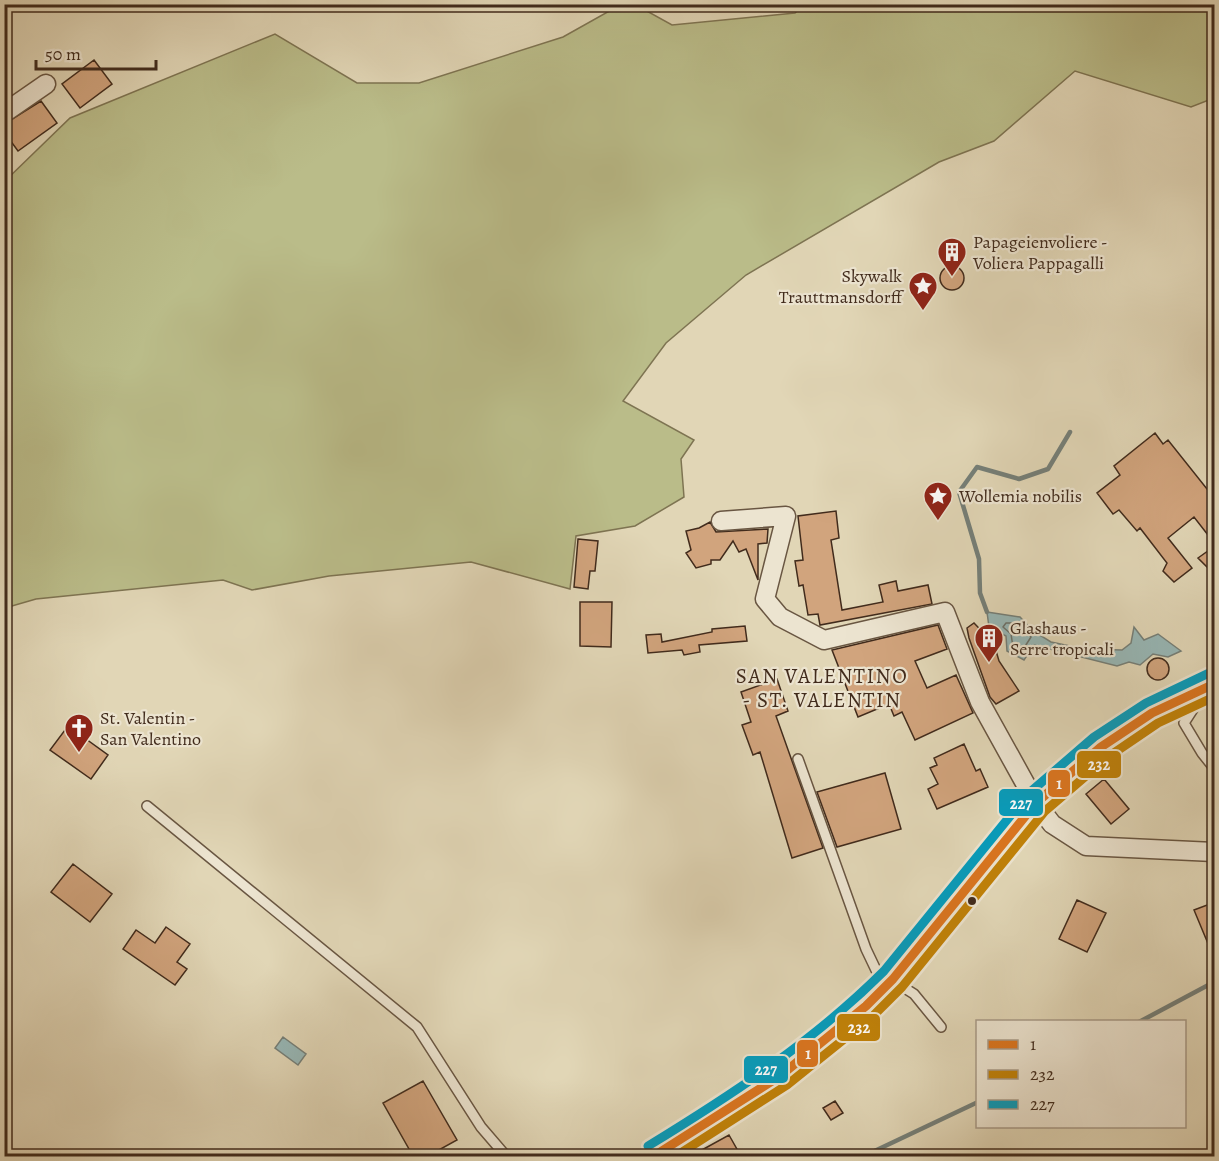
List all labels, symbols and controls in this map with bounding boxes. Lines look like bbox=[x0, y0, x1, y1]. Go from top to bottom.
scale bar bbox=[36, 33, 156, 71]
text: 50 m bbox=[45, 42, 81, 66]
place label: Papageienvoliere - Voliera Pappagalli bbox=[972, 230, 1108, 275]
building icon: Papageienvoliere - Voliera Pappagalli bbox=[936, 236, 968, 278]
place label: Skywalk Trauttmansdorff bbox=[779, 264, 905, 309]
place icon: Skywalk Trauttmansdorff bbox=[907, 270, 939, 312]
place icon: Wollemia nobilis bbox=[922, 480, 954, 522]
place label: Wollemia nobilis bbox=[958, 484, 1082, 508]
place label: Glashaus - Serre tropicali bbox=[1010, 616, 1114, 661]
building icon: Glashaus - Serre tropicali bbox=[973, 622, 1005, 664]
district label: SAN VALENTINO - ST. VALENTIN bbox=[736, 662, 908, 714]
place label: St. Valentin - San Valentino bbox=[100, 706, 201, 751]
church icon: St. Valentin - San Valentino bbox=[63, 712, 95, 754]
line badge: 232 bbox=[1076, 750, 1122, 779]
text: 232 bbox=[1088, 754, 1110, 776]
line badge: 1 bbox=[1047, 769, 1071, 798]
text: 1 bbox=[1056, 773, 1062, 795]
line badge: 227 bbox=[998, 788, 1044, 817]
text: 227 bbox=[1010, 793, 1032, 815]
unlabelled marker bbox=[966, 895, 978, 907]
line badge: 232 bbox=[836, 1013, 881, 1042]
text: 232 bbox=[848, 1017, 870, 1039]
legend bbox=[976, 1020, 1186, 1128]
text: 1 bbox=[1030, 1032, 1036, 1056]
line badge: 1 bbox=[796, 1039, 819, 1068]
text: 1 bbox=[805, 1043, 811, 1065]
line badge: 227 bbox=[743, 1055, 789, 1084]
text: 227 bbox=[755, 1059, 777, 1081]
text: 232 bbox=[1030, 1062, 1055, 1086]
text: 227 bbox=[1030, 1092, 1055, 1116]

